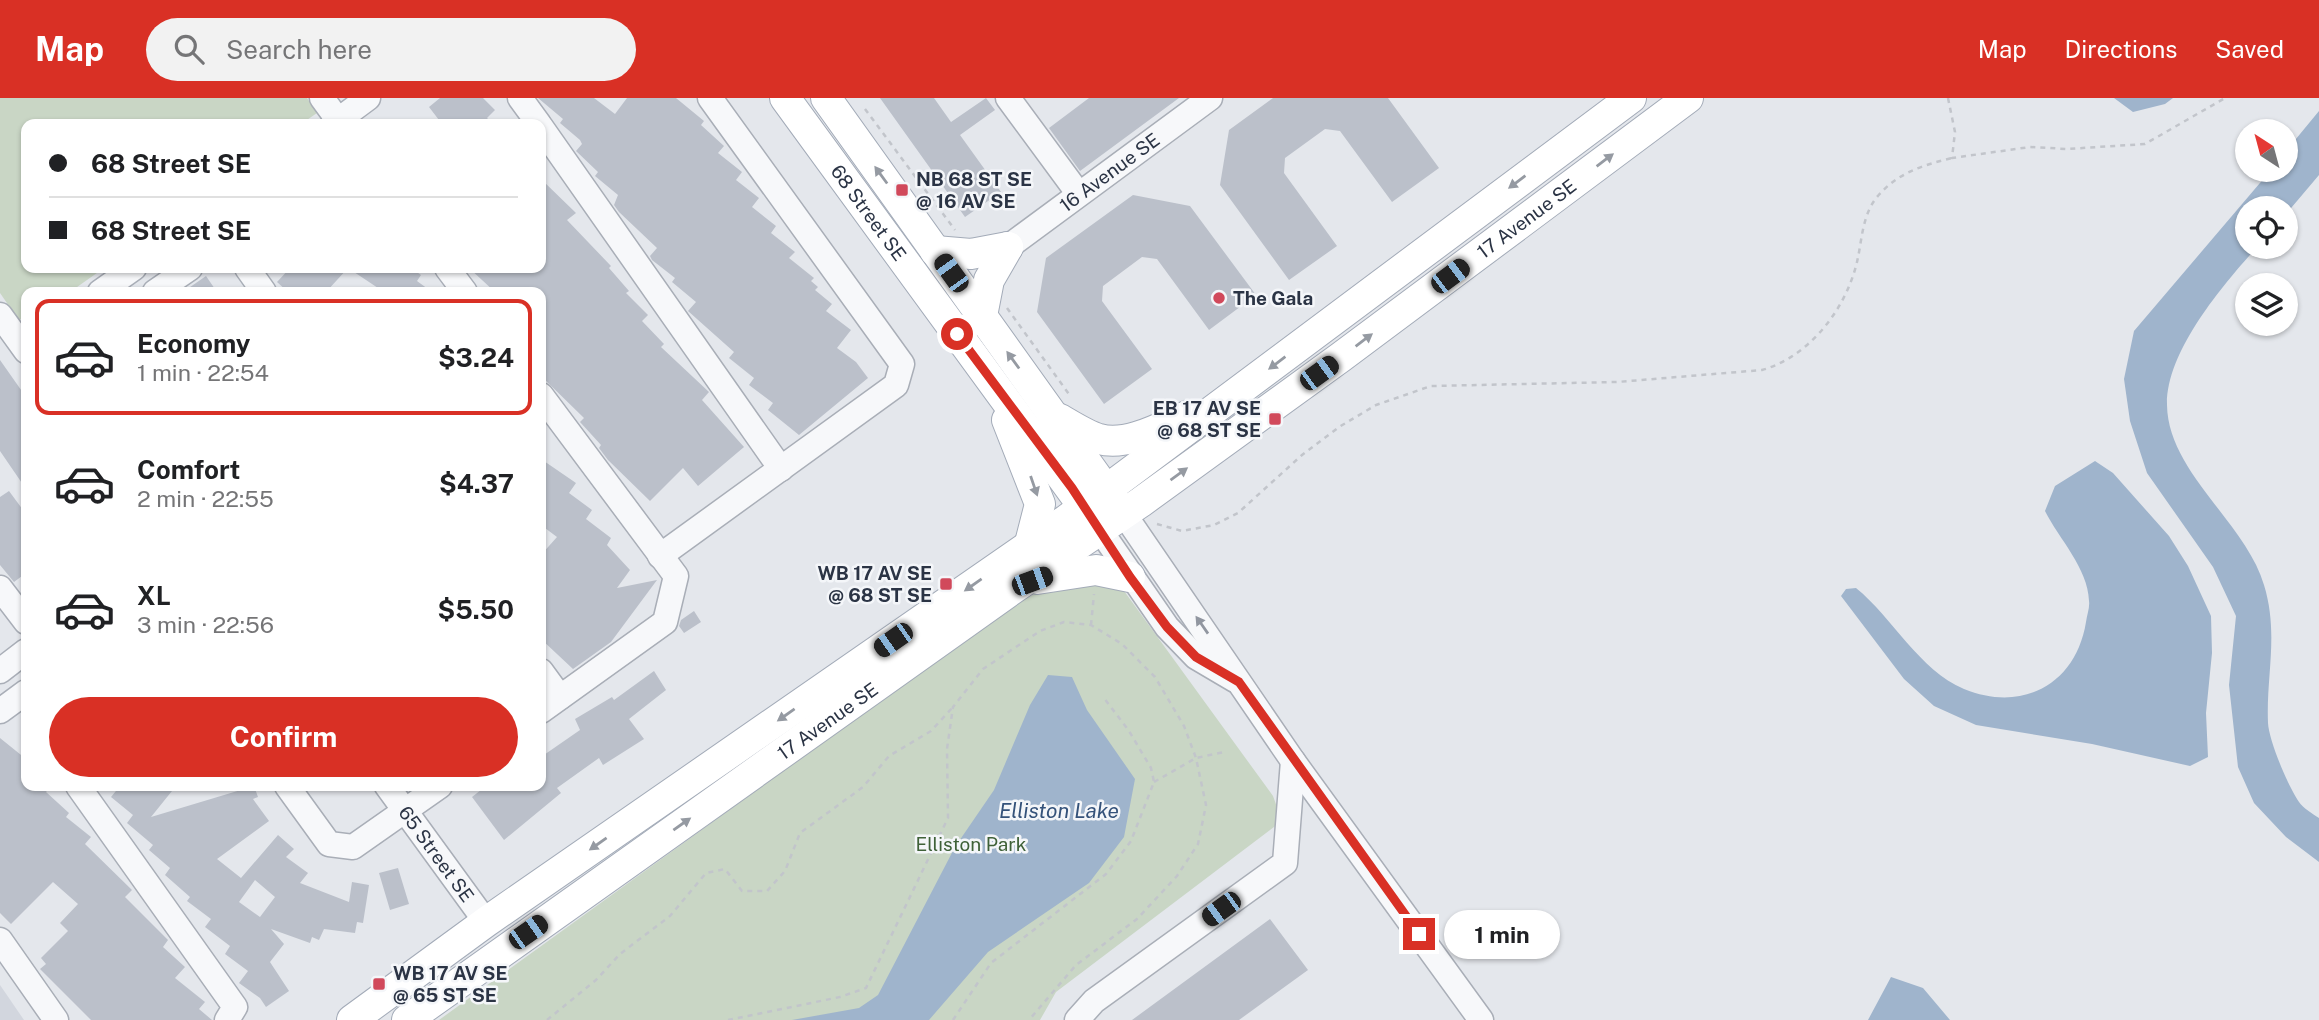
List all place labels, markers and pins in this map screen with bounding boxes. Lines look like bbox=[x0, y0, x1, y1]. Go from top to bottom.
place label: NB 68 ST SE @ 16 AV SE bbox=[916, 168, 1032, 212]
marker: NB 68 ST SE @ 16 AV SE bbox=[894, 182, 910, 198]
place label: The Gala bbox=[1233, 287, 1313, 309]
marker: The Gala bbox=[1211, 290, 1227, 306]
place label: EB 17 AV SE @ 68 ST SE bbox=[1153, 397, 1261, 441]
marker: EB 17 AV SE @ 68 ST SE bbox=[1267, 411, 1283, 427]
place label: WB 17 AV SE @ 68 ST SE bbox=[817, 562, 932, 606]
marker: WB 17 AV SE @ 68 ST SE bbox=[938, 576, 954, 592]
place label: WB 17 AV SE @ 65 ST SE bbox=[393, 962, 508, 1006]
marker: WB 17 AV SE @ 65 ST SE bbox=[371, 976, 387, 992]

